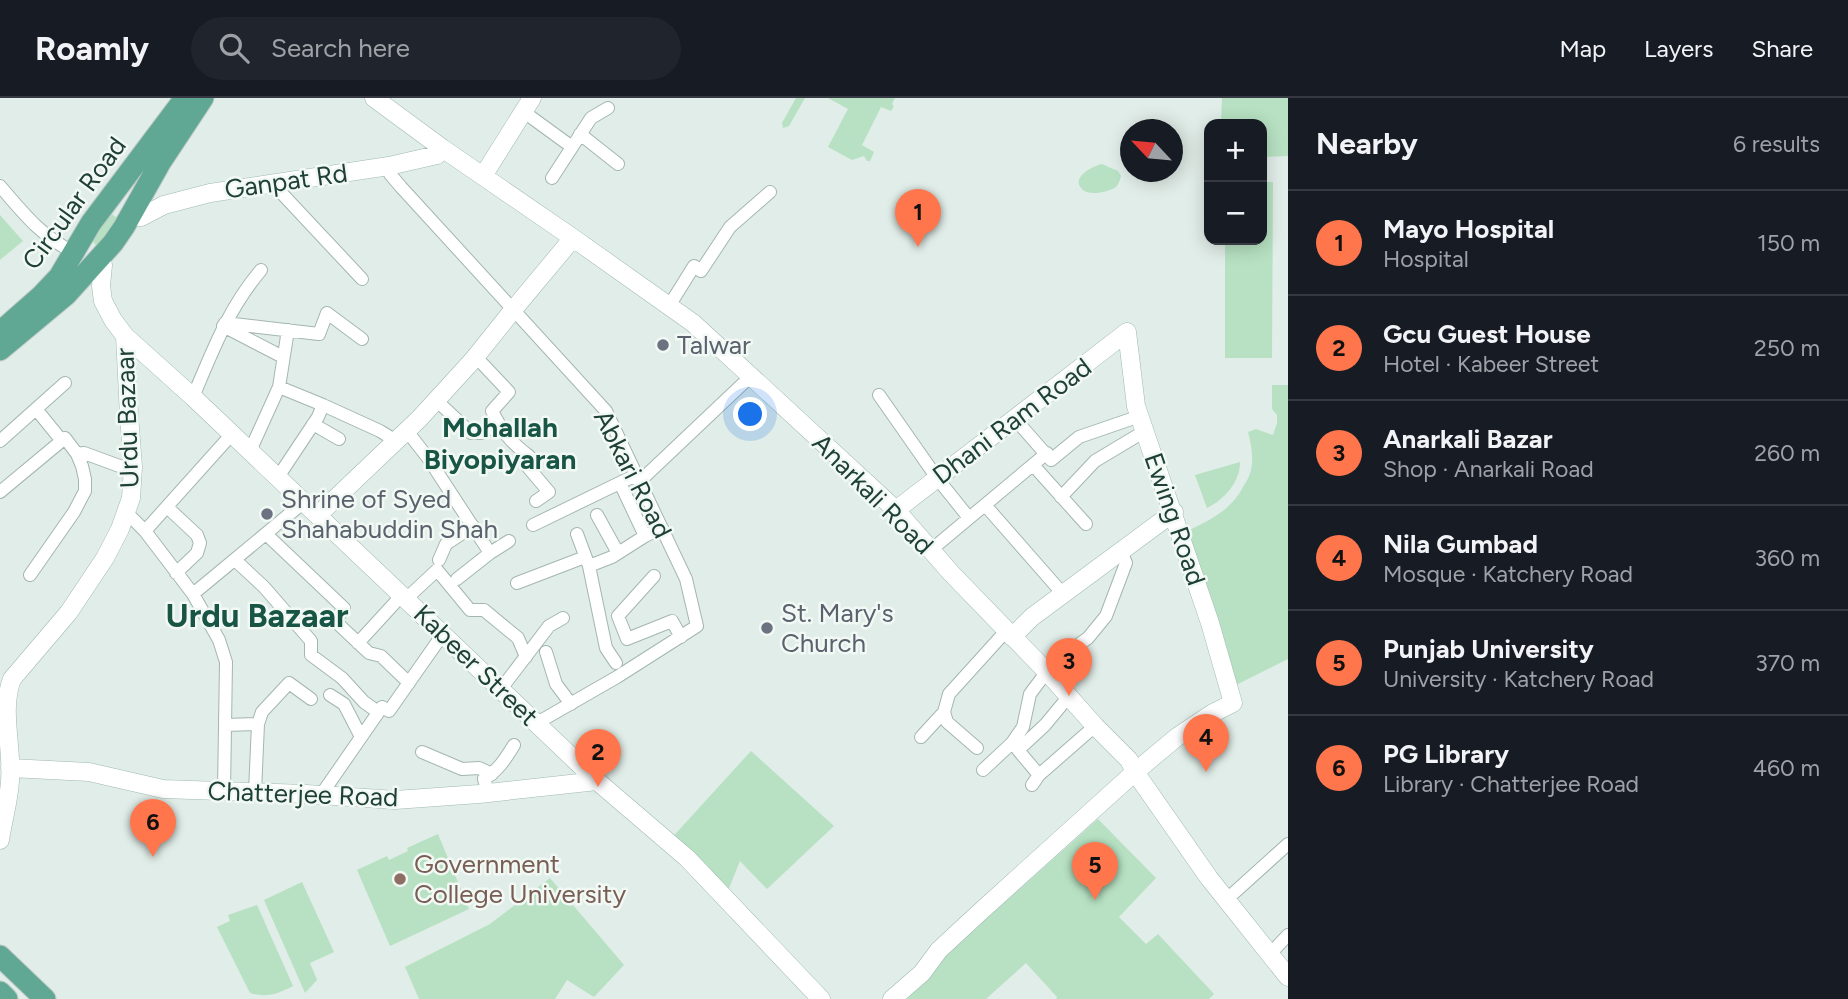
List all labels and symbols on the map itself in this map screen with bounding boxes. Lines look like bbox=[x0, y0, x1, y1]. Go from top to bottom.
north arrow bbox=[1120, 119, 1183, 182]
street label: Circular Road bbox=[15, 130, 133, 276]
street label: Ganpat Rd bbox=[222, 157, 350, 205]
pin: 1 bbox=[895, 189, 941, 247]
place label: Talwar bbox=[677, 329, 751, 361]
marker: Talwar bbox=[655, 337, 671, 353]
street label: Urdu Bazaar bbox=[109, 347, 145, 489]
street label: Dhani Ram Road bbox=[926, 351, 1098, 491]
your location bbox=[733, 397, 767, 431]
street label: Abkari Road bbox=[587, 405, 679, 543]
district label: Mohallah Biyopiyaran bbox=[424, 410, 576, 476]
street label: Anarkali Road bbox=[806, 427, 940, 561]
street label: Ewing Road bbox=[1137, 449, 1213, 589]
place label: Shrine of Syed Shahabuddin Shah bbox=[281, 483, 498, 545]
marker: Shrine of Syed Shahabuddin Shah bbox=[259, 506, 275, 522]
district label: Urdu Bazaar bbox=[165, 596, 349, 635]
place label: St. Mary's Church bbox=[781, 597, 894, 659]
street label: Kabeer Street bbox=[407, 598, 545, 732]
marker: St. Mary's Church bbox=[759, 620, 775, 636]
pin: 3 bbox=[1046, 638, 1092, 696]
pin: 4 bbox=[1183, 714, 1229, 772]
pin: 2 bbox=[575, 729, 621, 787]
street label: Chatterjee Road bbox=[207, 775, 399, 813]
pin: 6 bbox=[130, 799, 176, 857]
pin: 5 bbox=[1072, 842, 1118, 900]
place label: Government College University bbox=[414, 848, 626, 910]
marker: Government College University bbox=[392, 871, 408, 887]

